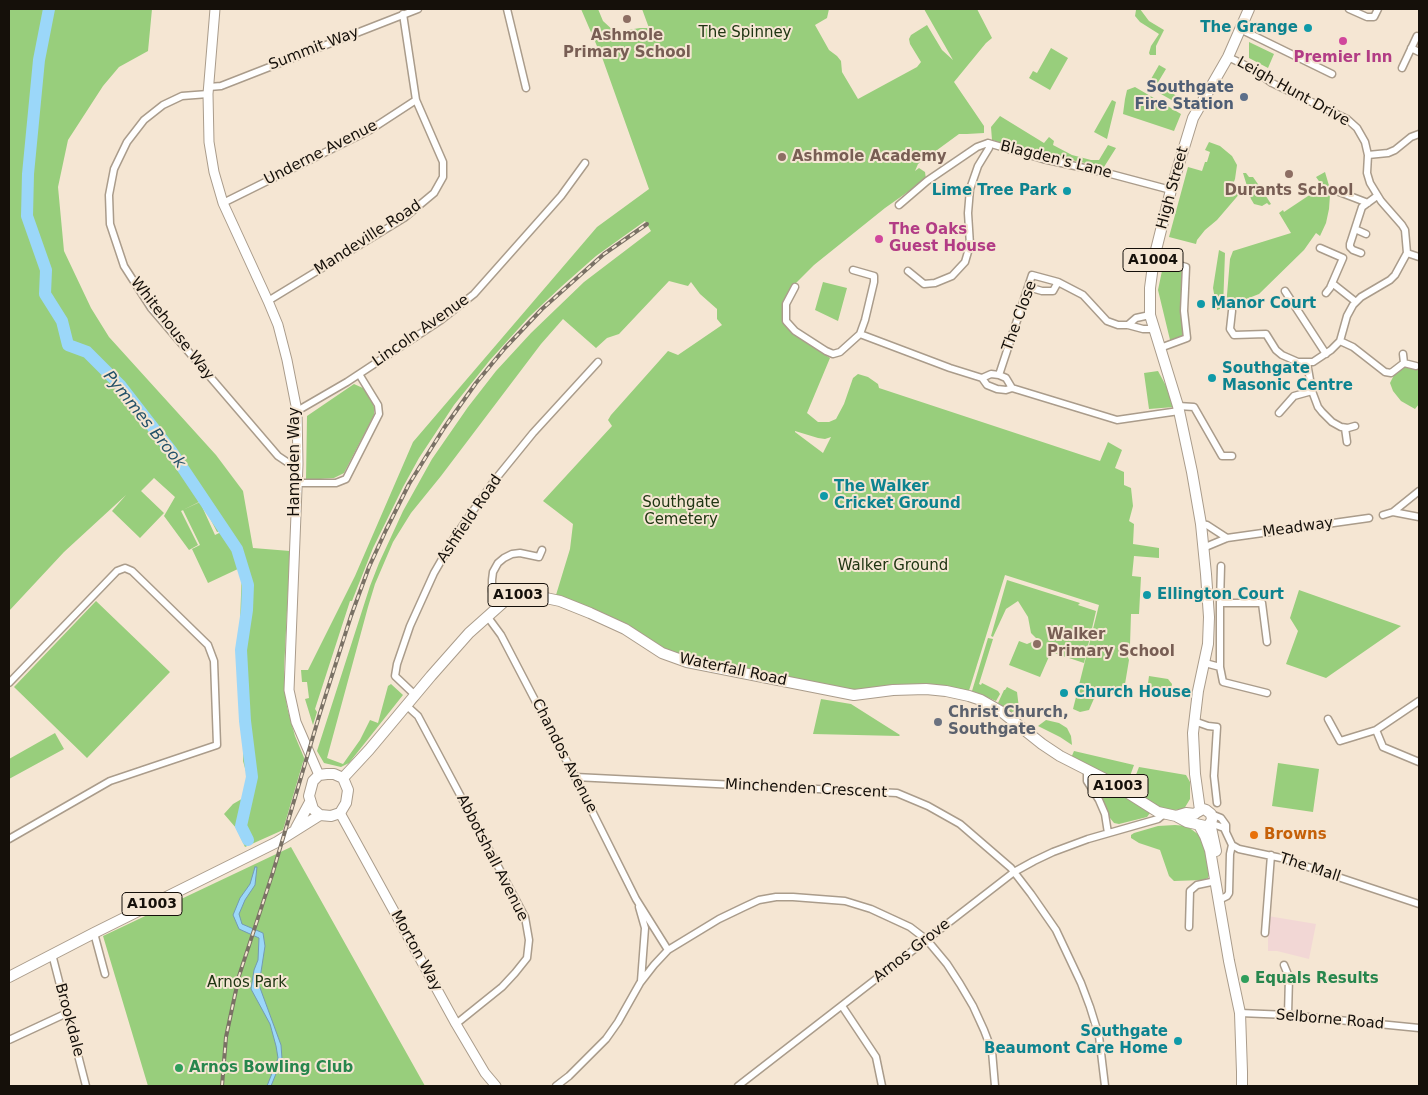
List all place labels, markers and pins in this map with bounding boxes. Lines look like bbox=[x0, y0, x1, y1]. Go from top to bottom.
marker: Ashmole Primary School bbox=[621, 13, 633, 25]
place label: The Grange bbox=[1200, 19, 1298, 37]
marker: The Grange bbox=[1302, 22, 1314, 34]
place label: Ashmole Primary School bbox=[563, 27, 691, 62]
marker: Premier Inn bbox=[1337, 35, 1349, 47]
place label: Premier Inn bbox=[1293, 49, 1393, 67]
place label: Southgate Fire Station bbox=[1134, 79, 1234, 114]
marker: Southgate Fire Station bbox=[1238, 91, 1250, 103]
place label: Ashmole Academy bbox=[792, 148, 947, 166]
marker: Ashmole Academy bbox=[776, 151, 788, 163]
marker: Durants School bbox=[1283, 168, 1295, 180]
place label: Lime Tree Park bbox=[932, 182, 1057, 200]
place label: Durants School bbox=[1225, 182, 1353, 200]
marker: Lime Tree Park bbox=[1061, 185, 1073, 197]
place label: The Oaks Guest House bbox=[889, 221, 996, 256]
marker: The Oaks Guest House bbox=[873, 233, 885, 245]
place label: Manor Court bbox=[1211, 295, 1316, 313]
marker: Manor Court bbox=[1195, 298, 1207, 310]
place label: Southgate Masonic Centre bbox=[1222, 360, 1353, 395]
marker: Southgate Masonic Centre bbox=[1206, 372, 1218, 384]
place label: The Walker Cricket Ground bbox=[834, 478, 961, 513]
marker: The Walker Cricket Ground bbox=[818, 490, 830, 502]
place label: Ellington Court bbox=[1157, 586, 1284, 604]
marker: Ellington Court bbox=[1141, 589, 1153, 601]
place label: Walker Primary School bbox=[1047, 626, 1175, 661]
marker: Walker Primary School bbox=[1031, 638, 1043, 650]
place label: Church House bbox=[1074, 684, 1191, 702]
marker: Church House bbox=[1058, 687, 1070, 699]
place label: Christ Church, Southgate bbox=[948, 704, 1069, 739]
marker: Christ Church, Southgate bbox=[932, 716, 944, 728]
place label: Browns bbox=[1264, 826, 1327, 844]
marker: Browns bbox=[1248, 829, 1260, 841]
place label: Equals Results bbox=[1255, 970, 1379, 988]
marker: Equals Results bbox=[1239, 973, 1251, 985]
place label: Southgate Beaumont Care Home bbox=[984, 1023, 1168, 1058]
marker: Southgate Beaumont Care Home bbox=[1172, 1035, 1184, 1047]
place label: Arnos Bowling Club bbox=[189, 1059, 353, 1077]
marker: Arnos Bowling Club bbox=[173, 1062, 185, 1074]

